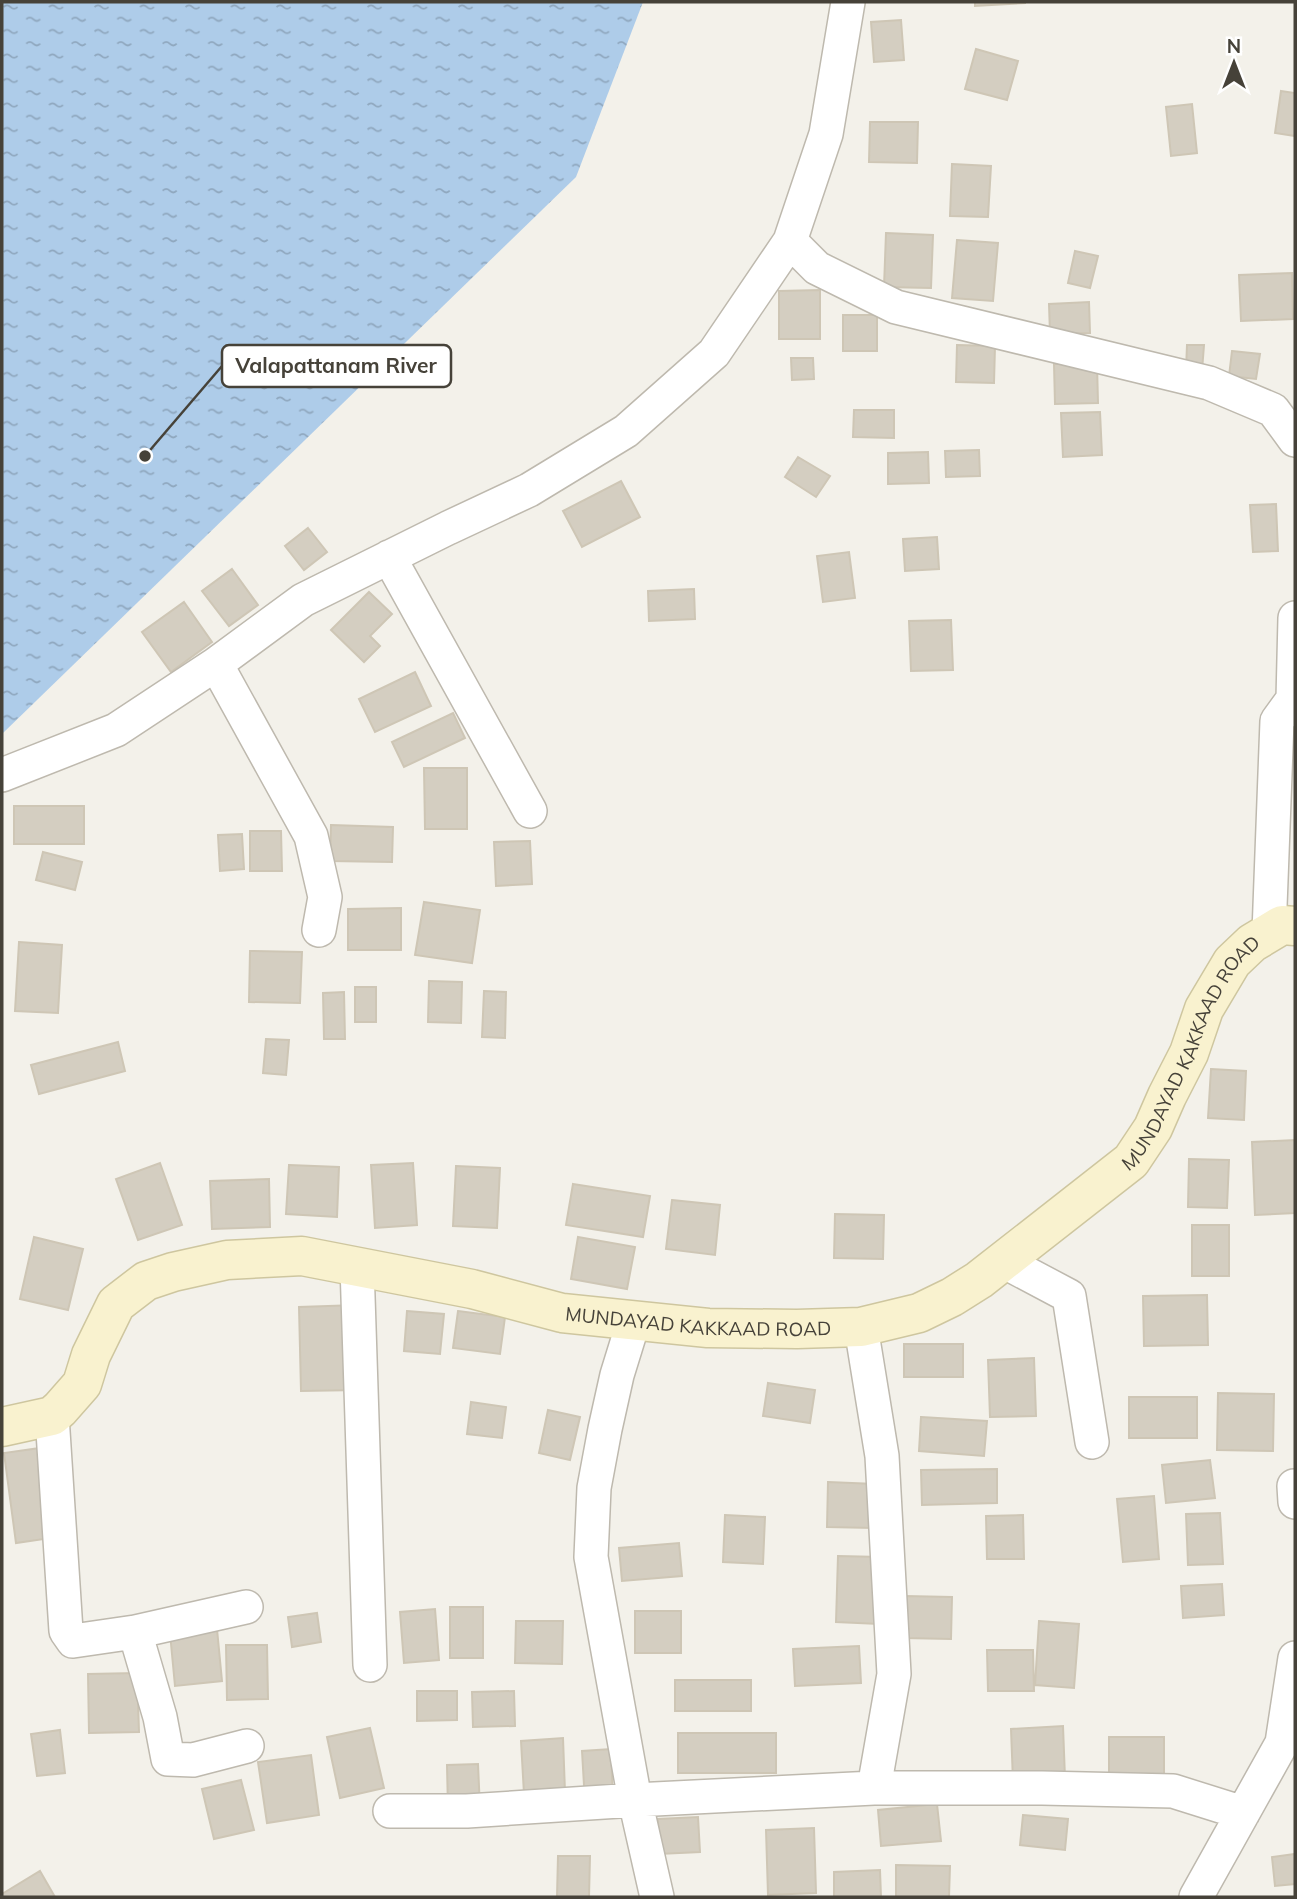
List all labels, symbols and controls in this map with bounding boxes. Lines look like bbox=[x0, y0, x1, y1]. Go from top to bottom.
north arrow bbox=[1199, 28, 1269, 98]
text: N bbox=[1227, 34, 1241, 58]
callout: Valapattanam River bbox=[222, 345, 451, 387]
text: Valapattanam River bbox=[234, 352, 437, 378]
street label: MUNDAYAD KAKKAAD ROAD bbox=[1117, 930, 1265, 1176]
street label: MUNDAYAD KAKKAAD ROAD bbox=[564, 1301, 831, 1341]

